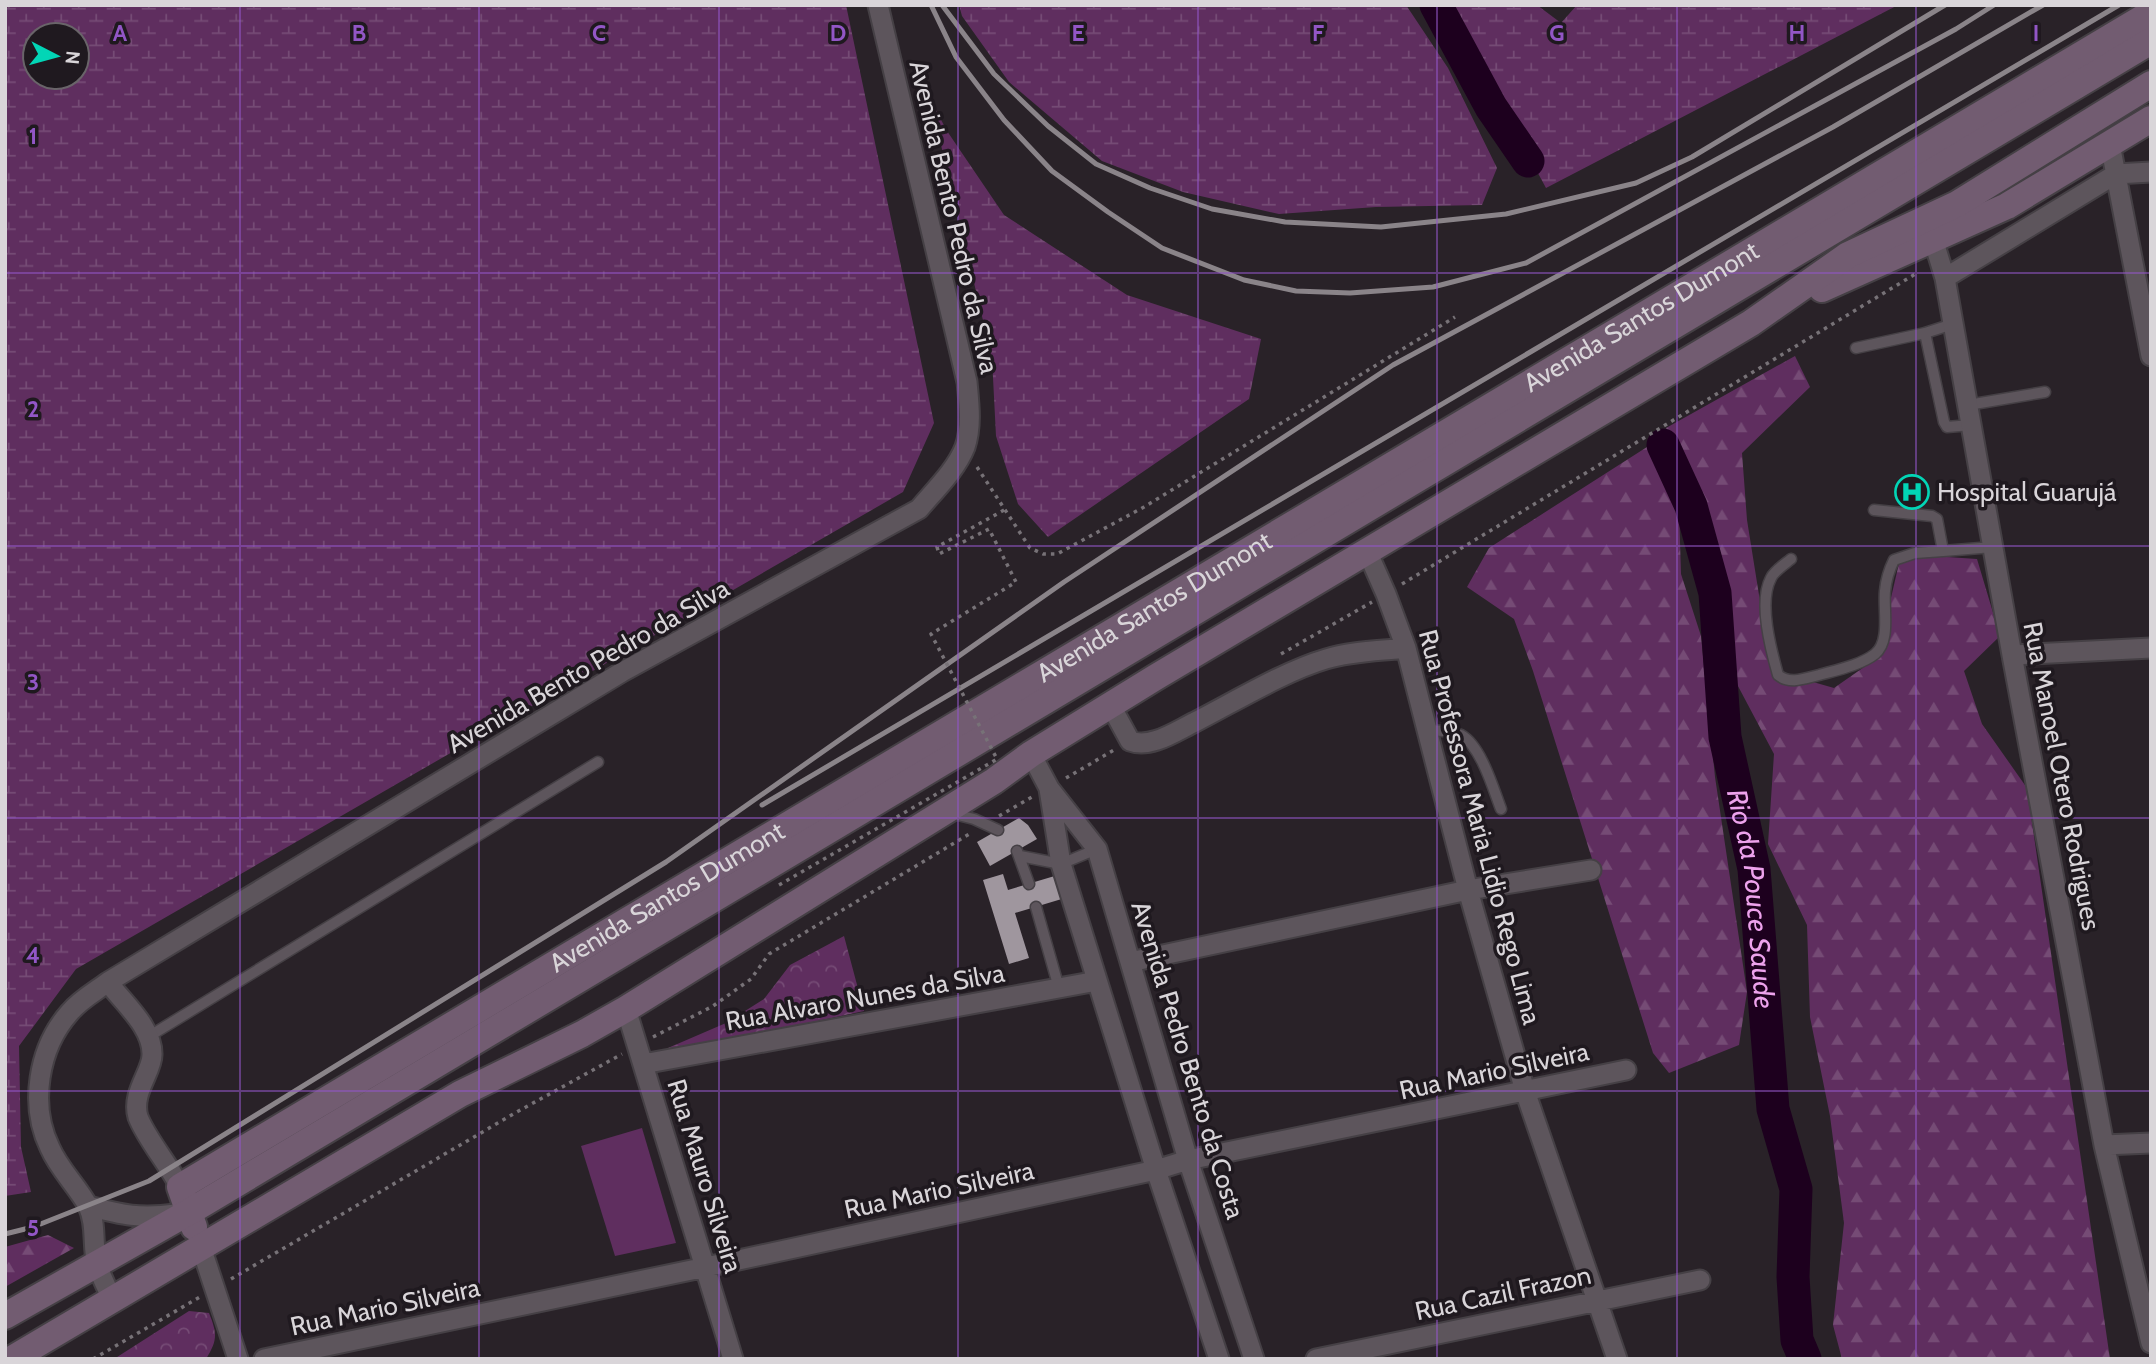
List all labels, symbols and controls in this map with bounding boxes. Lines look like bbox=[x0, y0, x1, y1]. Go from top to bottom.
text: A bbox=[113, 19, 128, 47]
text: B bbox=[352, 19, 366, 47]
text: C bbox=[592, 19, 606, 47]
text: D bbox=[830, 19, 846, 47]
text: E bbox=[1071, 19, 1085, 47]
text: F bbox=[1312, 19, 1324, 47]
text: G bbox=[1549, 19, 1565, 47]
text: H bbox=[1789, 19, 1805, 47]
text: I bbox=[2033, 19, 2039, 47]
north arrow bbox=[21, 21, 91, 91]
text: N bbox=[60, 50, 85, 66]
street label: Avenida Bento Pedro da Silva bbox=[902, 57, 1006, 377]
text: 1 bbox=[29, 122, 37, 150]
street label: Avenida Santos Dumont bbox=[1518, 234, 1765, 399]
text: 2 bbox=[27, 395, 39, 423]
hospital icon: Hospital Guarujá bbox=[1893, 473, 1931, 511]
place label: Hospital Guarujá bbox=[1937, 476, 2117, 508]
street label: Avenida Santos Dumont bbox=[1031, 524, 1277, 689]
street label: Avenida Bento Pedro da Silva bbox=[441, 572, 735, 760]
street label: Rua Manoel Otero Rodrigues bbox=[2016, 619, 2108, 933]
street label: Rua Professora Maria Lidio Rego Lima bbox=[1412, 626, 1548, 1028]
text: 3 bbox=[27, 668, 39, 696]
water label: Rio da Pouce Saude bbox=[1720, 786, 1782, 1010]
street label: Avenida Santos Dumont bbox=[543, 815, 790, 979]
street label: Avenida Pedro Bento da Costa bbox=[1124, 897, 1252, 1223]
text: 4 bbox=[26, 941, 40, 969]
street label: Rua Alvaro Nunes da Silva bbox=[723, 957, 1007, 1037]
street label: Rua Mario Silveira bbox=[1396, 1035, 1592, 1107]
street label: Rua Mauro Silveira bbox=[660, 1075, 750, 1277]
street label: Rua Mario Silveira bbox=[841, 1154, 1037, 1226]
text: 5 bbox=[27, 1214, 39, 1242]
street label: Rua Cazil Frazon bbox=[1412, 1259, 1594, 1327]
street label: Rua Mario Silveira bbox=[287, 1271, 483, 1343]

